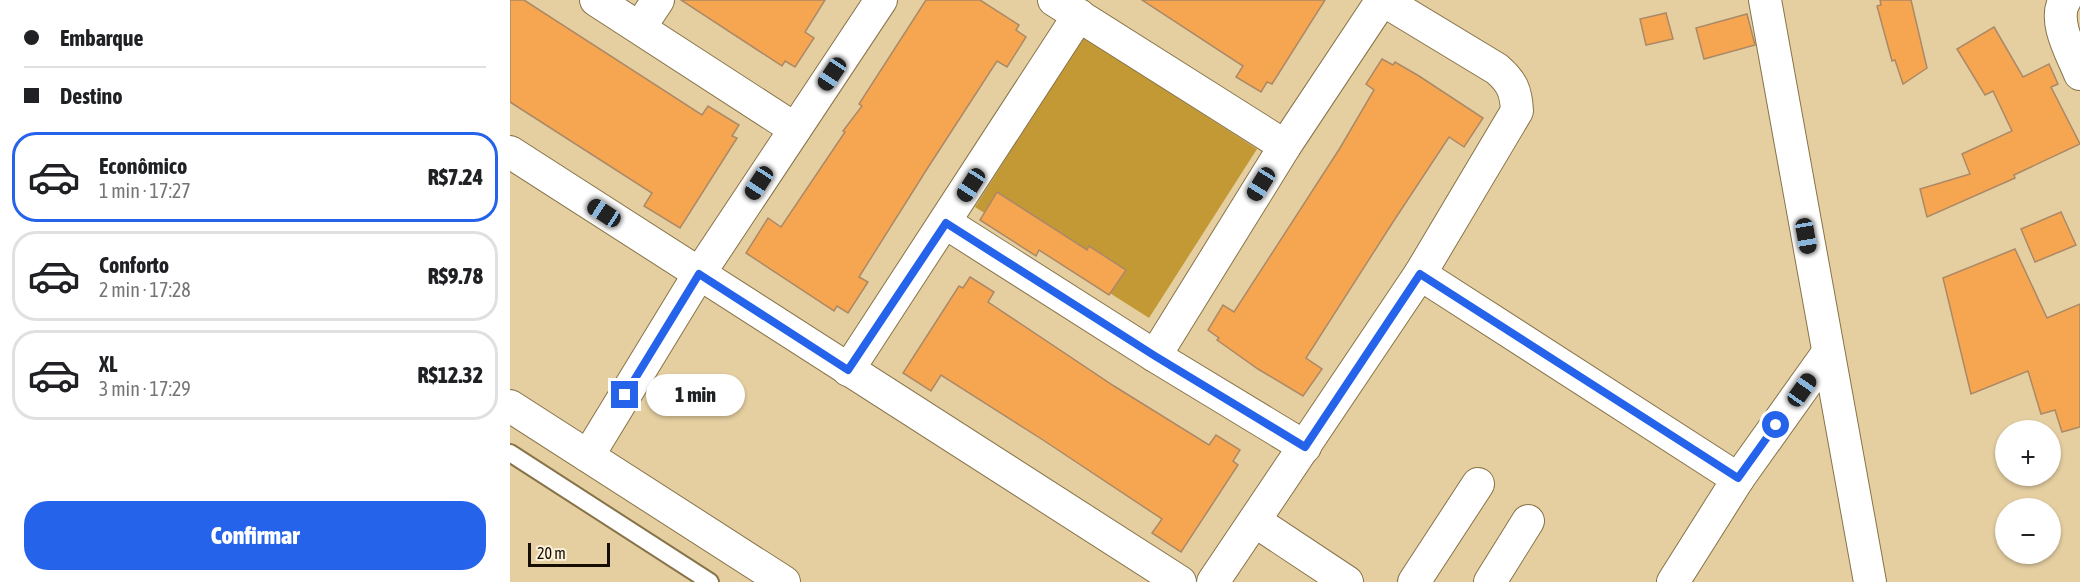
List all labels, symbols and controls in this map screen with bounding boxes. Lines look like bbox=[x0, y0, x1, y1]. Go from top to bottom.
text: Embarque bbox=[60, 25, 143, 51]
car bbox=[814, 54, 850, 94]
text: Destino bbox=[60, 83, 122, 109]
icon: car bbox=[27, 150, 81, 204]
text: Econômico bbox=[99, 153, 187, 179]
car bbox=[742, 163, 776, 203]
text: R$7.24 bbox=[428, 164, 483, 190]
car bbox=[1244, 164, 1278, 204]
car bbox=[954, 165, 988, 205]
text: 1 min · 17:27 bbox=[99, 179, 191, 202]
car bbox=[584, 196, 624, 230]
car bbox=[1794, 217, 1818, 255]
icon: car bbox=[27, 249, 81, 303]
text: Conforto bbox=[99, 252, 169, 278]
text: R$9.78 bbox=[428, 263, 483, 289]
text: 2 min · 17:28 bbox=[99, 278, 191, 301]
icon: car bbox=[27, 348, 81, 402]
text: XL bbox=[99, 351, 117, 377]
text: R$12.32 bbox=[417, 362, 483, 388]
car bbox=[1784, 370, 1820, 410]
callout: 1 min bbox=[646, 374, 745, 416]
text: 3 min · 17:29 bbox=[99, 377, 191, 400]
route end bbox=[611, 381, 638, 408]
text: 1 min bbox=[675, 383, 716, 406]
route start bbox=[1762, 411, 1789, 438]
map controls bbox=[1995, 420, 2061, 564]
button: + bbox=[1995, 420, 2061, 486]
button: − bbox=[1995, 498, 2061, 564]
button: Confirmar bbox=[24, 501, 486, 570]
scale bar bbox=[528, 540, 610, 568]
text: 20 m bbox=[537, 544, 566, 562]

